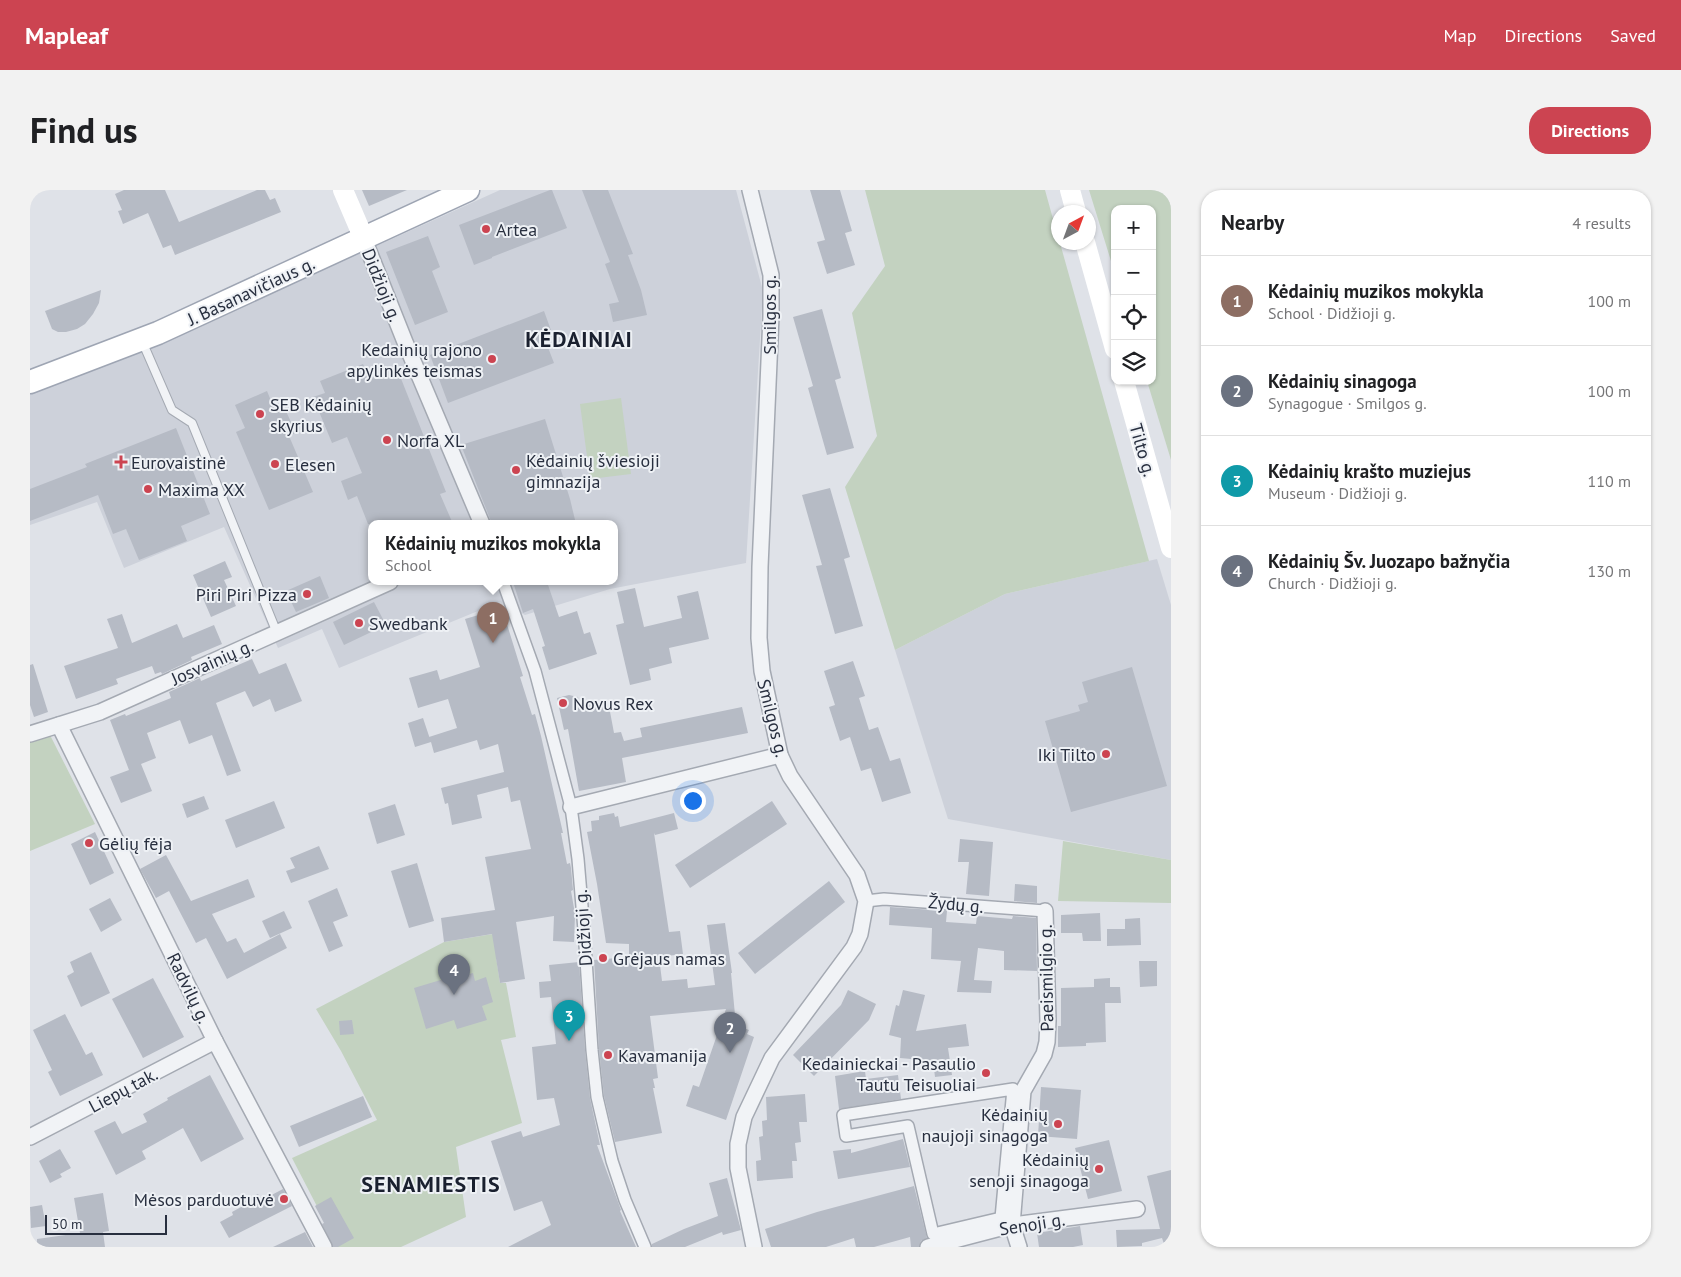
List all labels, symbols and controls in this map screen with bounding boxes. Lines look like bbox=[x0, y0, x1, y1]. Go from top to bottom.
text: Mapleaf bbox=[25, 20, 108, 51]
text: Map bbox=[1444, 24, 1476, 47]
text: Directions bbox=[1504, 24, 1582, 47]
text: Saved bbox=[1610, 24, 1656, 47]
text: Find us bbox=[30, 107, 138, 153]
button: Directions bbox=[1529, 107, 1651, 154]
north arrow bbox=[1051, 205, 1096, 250]
map controls bbox=[1111, 205, 1156, 385]
button: + bbox=[1111, 205, 1156, 250]
text: Nearby bbox=[1221, 209, 1284, 236]
text: 4 results bbox=[1572, 213, 1631, 233]
place label: Artea bbox=[496, 218, 537, 241]
marker: Artea bbox=[480, 223, 492, 235]
street label: Didžioji g. bbox=[357, 245, 407, 325]
button: − bbox=[1111, 250, 1156, 295]
street label: J. Basanavičiaus g. bbox=[183, 251, 318, 331]
street label: Smilgos g. bbox=[758, 275, 781, 355]
text: Kėdainių muzikos mokykla bbox=[1268, 279, 1484, 303]
text: 1 bbox=[1232, 291, 1242, 311]
text: 100 m bbox=[1588, 291, 1631, 311]
button: locate bbox=[1111, 295, 1156, 340]
text: School · Didžioji g. bbox=[1268, 303, 1395, 323]
district label: KĖDAINIAI bbox=[525, 325, 633, 353]
place label: Kedainių rajono apylinkės teismas bbox=[347, 338, 482, 382]
button: layers bbox=[1111, 340, 1156, 385]
marker: Kedainių rajono apylinkės teismas bbox=[486, 353, 498, 365]
text: Kėdainių sinagoga bbox=[1268, 369, 1417, 393]
text: 2 bbox=[1232, 381, 1242, 401]
text: 100 m bbox=[1588, 381, 1631, 401]
place label: SEB Kėdainių skyrius bbox=[270, 393, 372, 437]
text: Synagogue · Smilgos g. bbox=[1268, 393, 1427, 413]
marker: SEB Kėdainių skyrius bbox=[254, 408, 266, 420]
street label: Tilto g. bbox=[1125, 421, 1161, 479]
place label: Norfa XL bbox=[397, 429, 464, 452]
marker: Norfa XL bbox=[381, 434, 393, 446]
place label: Kėdainių šviesioji gimnazija bbox=[526, 449, 660, 493]
place label: Eurovaistinė bbox=[131, 451, 226, 474]
place label: Elesen bbox=[285, 453, 336, 476]
marker: Eurovaistinė bbox=[115, 456, 127, 468]
marker: Elesen bbox=[269, 458, 281, 470]
text: Kėdainių krašto muziejus bbox=[1268, 459, 1471, 483]
marker: Kėdainių šviesioji gimnazija bbox=[510, 464, 522, 476]
text: 3 bbox=[1232, 471, 1242, 491]
text: 110 m bbox=[1588, 471, 1631, 491]
place label: Maxima XX bbox=[158, 478, 245, 501]
marker: Maxima XX bbox=[142, 483, 154, 495]
text: Museum · Didžioji g. bbox=[1268, 483, 1407, 503]
popup bbox=[368, 520, 618, 585]
text: Kėdainių muzikos mokykla bbox=[385, 531, 601, 555]
text: Kėdainių Šv. Juozapo bažnyčia bbox=[1268, 549, 1510, 573]
text: School bbox=[385, 555, 431, 575]
text: 4 bbox=[1232, 561, 1242, 581]
text: 130 m bbox=[1588, 561, 1631, 581]
text: Church · Didžioji g. bbox=[1268, 573, 1397, 593]
place label: Piri Piri Pizza bbox=[196, 583, 297, 606]
marker: Piri Piri Pizza bbox=[301, 588, 313, 600]
pin: 1 bbox=[477, 602, 509, 643]
place label: Swedbank bbox=[369, 612, 448, 635]
marker: Swedbank bbox=[353, 617, 365, 629]
street label: Josvainių g. bbox=[166, 634, 257, 691]
street label: Smilgos g. bbox=[752, 677, 794, 759]
place label: Novus Rex bbox=[573, 692, 653, 715]
marker: Novus Rex bbox=[557, 697, 569, 709]
place label: Iki Tilto bbox=[1037, 743, 1096, 766]
marker: Iki Tilto bbox=[1100, 748, 1112, 760]
your location bbox=[680, 788, 706, 814]
place label: Gėlių fėja bbox=[99, 832, 172, 855]
marker: Gėlių fėja bbox=[83, 837, 95, 849]
street label: Didžioji g. bbox=[569, 889, 597, 967]
street label: Žydų g. bbox=[927, 890, 985, 918]
street label: Paeismilgio g. bbox=[1034, 924, 1058, 1032]
place label: Grėjaus namas bbox=[613, 947, 725, 970]
street label: Radvilų g. bbox=[162, 949, 216, 1027]
marker: Grėjaus namas bbox=[597, 952, 609, 964]
pin: 4 bbox=[438, 954, 470, 995]
pin: 3 bbox=[553, 1000, 585, 1041]
pin: 2 bbox=[714, 1012, 746, 1053]
place label: Kavamanija bbox=[618, 1044, 707, 1067]
marker: Kavamanija bbox=[602, 1049, 614, 1061]
place label: Kedainieckai - Pasaulio Tautu Teisuoliai bbox=[802, 1052, 976, 1096]
street label: Liepų tak. bbox=[84, 1062, 162, 1118]
marker: Kedainieckai - Pasaulio Tautu Teisuoliai bbox=[980, 1067, 992, 1079]
place label: Kėdainių naujoji sinagoga bbox=[922, 1103, 1048, 1147]
marker: Kėdainių naujoji sinagoga bbox=[1052, 1118, 1064, 1130]
place label: Kėdainių senoji sinagoga bbox=[969, 1148, 1089, 1192]
marker: Kėdainių senoji sinagoga bbox=[1093, 1163, 1105, 1175]
district label: SENAMIESTIS bbox=[361, 1170, 501, 1198]
place label: Mėsos parduotuvė bbox=[134, 1188, 274, 1211]
marker: Mėsos parduotuvė bbox=[278, 1193, 290, 1205]
street label: Senoji g. bbox=[998, 1207, 1066, 1241]
scale bar bbox=[45, 1212, 168, 1235]
text: 50 m bbox=[52, 1215, 82, 1233]

